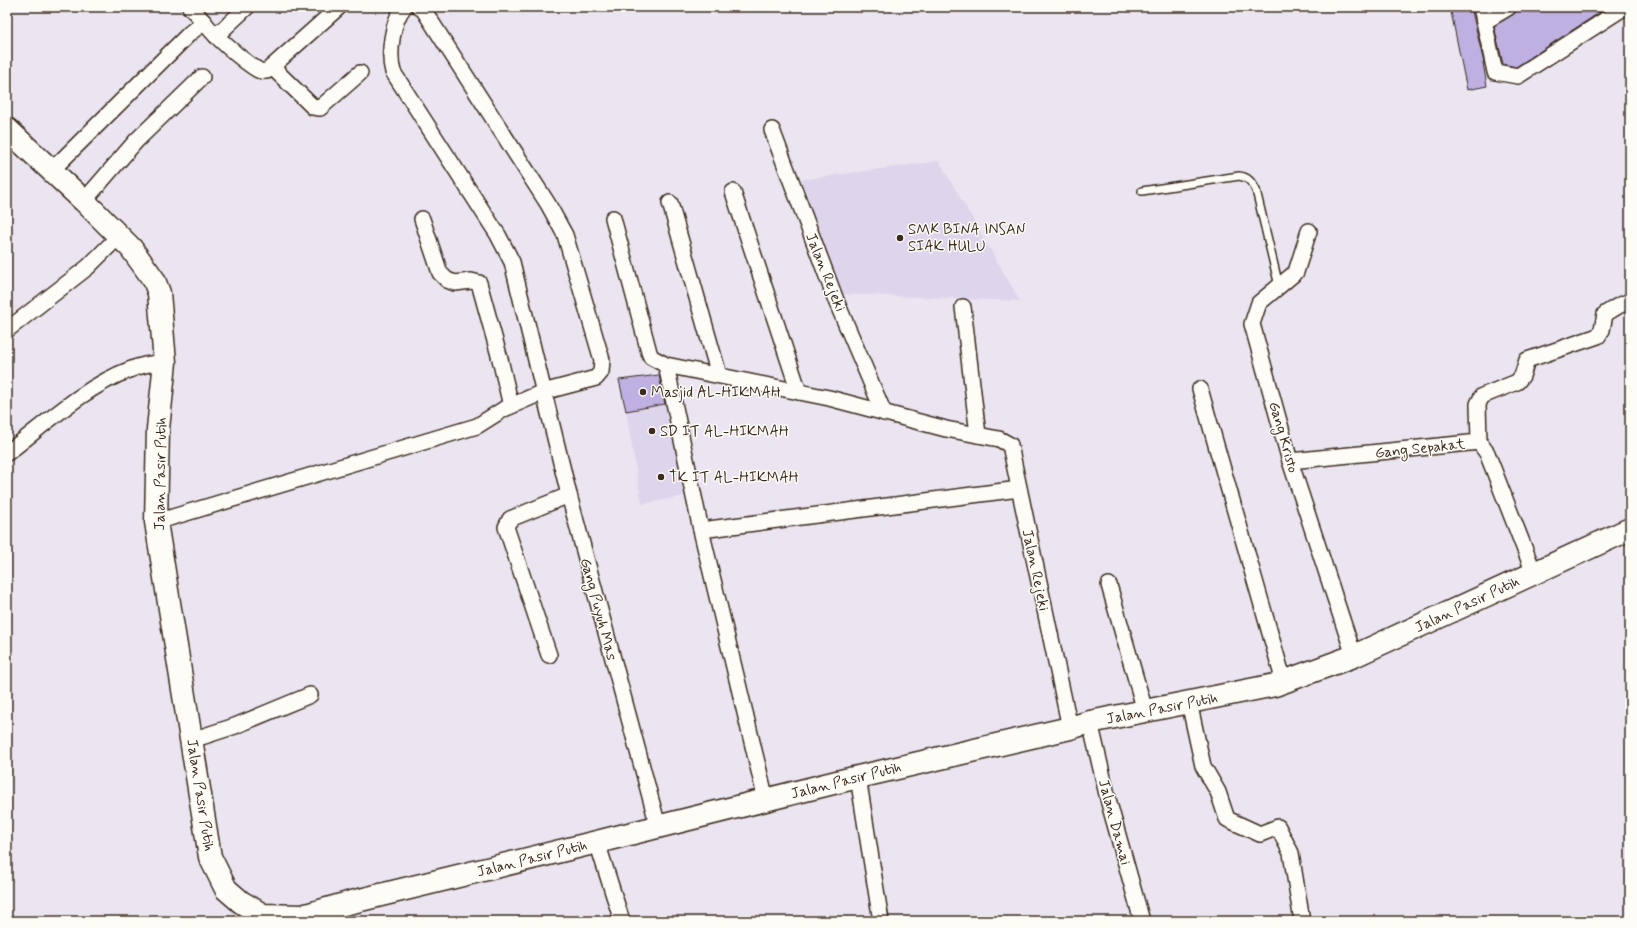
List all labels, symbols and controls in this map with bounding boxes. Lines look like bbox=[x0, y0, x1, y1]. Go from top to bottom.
place label: SMK BINA INSAN SIAK HULU bbox=[908, 220, 1026, 257]
street label: Jalan Rejeki bbox=[800, 230, 850, 315]
marker: SMK BINA INSAN SIAK HULU bbox=[895, 233, 905, 243]
place label: Masjid AL-HIKMAH bbox=[651, 383, 781, 403]
marker: Masjid AL-HIKMAH bbox=[638, 387, 648, 397]
street label: Gang Kristo bbox=[1262, 399, 1303, 476]
street label: Jalan Pasir Putih bbox=[150, 417, 172, 531]
place label: SD IT AL-HIKMAH bbox=[660, 422, 789, 442]
marker: SD IT AL-HIKMAH bbox=[647, 426, 657, 436]
street label: Gang Sepakat bbox=[1374, 434, 1466, 465]
place label: TK IT AL-HIKMAH bbox=[669, 468, 799, 488]
marker: TK IT AL-HIKMAH bbox=[656, 472, 666, 482]
street label: Jalan Rejeki bbox=[1017, 527, 1053, 613]
street label: Gang Puyuh Mas bbox=[574, 556, 621, 663]
street label: Jalan Pasir Putih bbox=[1412, 572, 1523, 638]
street label: Jalan Pasir Putih bbox=[1105, 688, 1220, 730]
street label: Jalan Pasir Putih bbox=[181, 738, 219, 853]
street label: Jalan Pasir Putih bbox=[789, 758, 904, 804]
street label: Jalan Damai bbox=[1093, 777, 1135, 867]
street label: Jalan Pasir Putih bbox=[475, 836, 590, 882]

